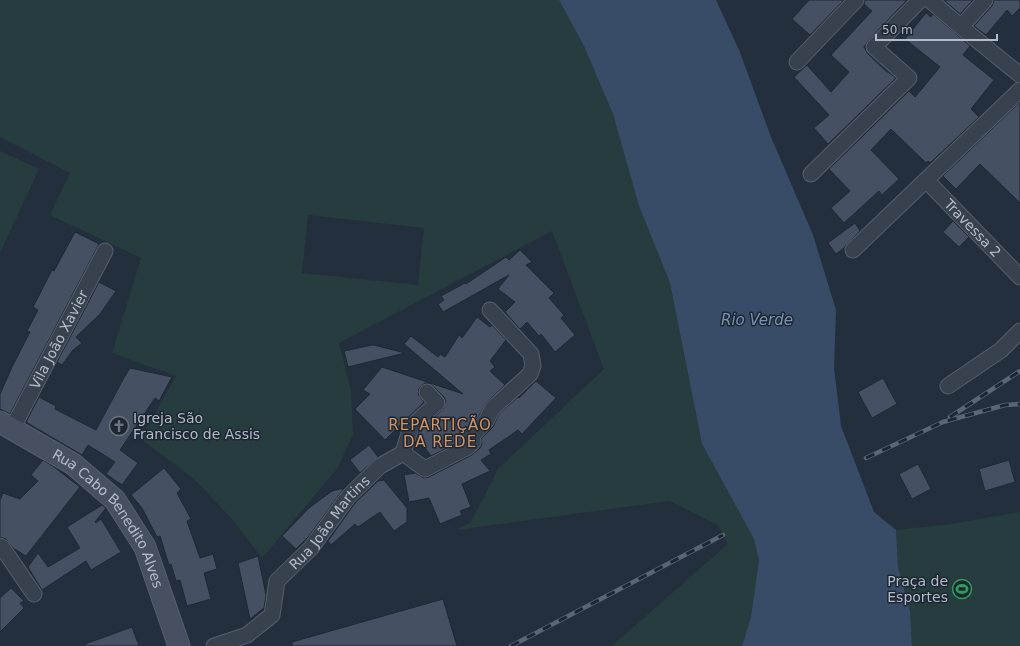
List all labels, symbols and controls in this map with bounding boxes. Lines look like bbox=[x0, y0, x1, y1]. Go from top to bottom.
scale bar bbox=[876, 16, 997, 42]
text: 50 m bbox=[882, 23, 913, 37]
street label: Travessa 2 bbox=[940, 195, 1004, 260]
street label: Vila João Xavier bbox=[26, 287, 91, 392]
water label: Rio Verde bbox=[721, 311, 793, 329]
place label: Igreja São Francisco de Assis bbox=[133, 410, 260, 442]
church icon: Igreja São Francisco de Assis bbox=[108, 415, 130, 437]
district label: REPARTIÇÃO DA REDE bbox=[388, 415, 492, 451]
street label: Rua Cabo Benedito Alves bbox=[50, 446, 166, 590]
street label: Rua João Martins bbox=[286, 472, 373, 573]
place label: Praça de Esportes bbox=[887, 573, 948, 605]
sports icon: Praça de Esportes bbox=[951, 578, 973, 600]

